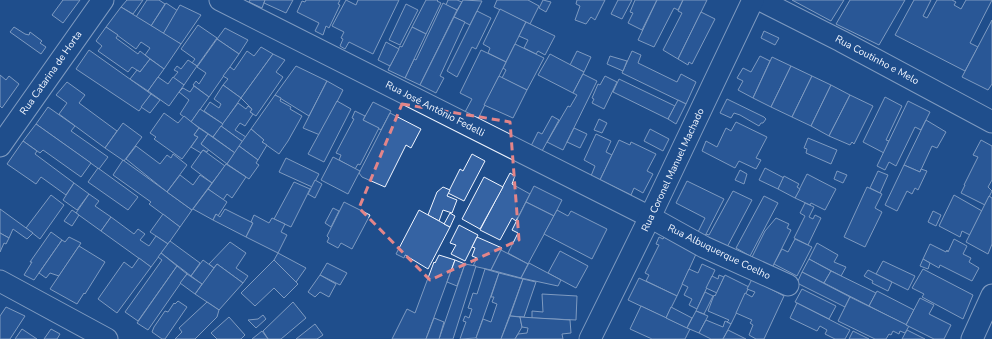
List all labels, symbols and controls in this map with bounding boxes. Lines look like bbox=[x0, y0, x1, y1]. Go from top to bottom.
street label: Rua Catarina de Horta bbox=[17, 28, 85, 118]
street label: Rua Coutinho e Melo bbox=[833, 32, 922, 88]
street label: Rua José Antônio Fedelli bbox=[383, 78, 487, 140]
street label: Rua Coronel Manuel Machado bbox=[638, 106, 708, 234]
street label: Rua Albuquerque Coelho bbox=[665, 221, 773, 283]

